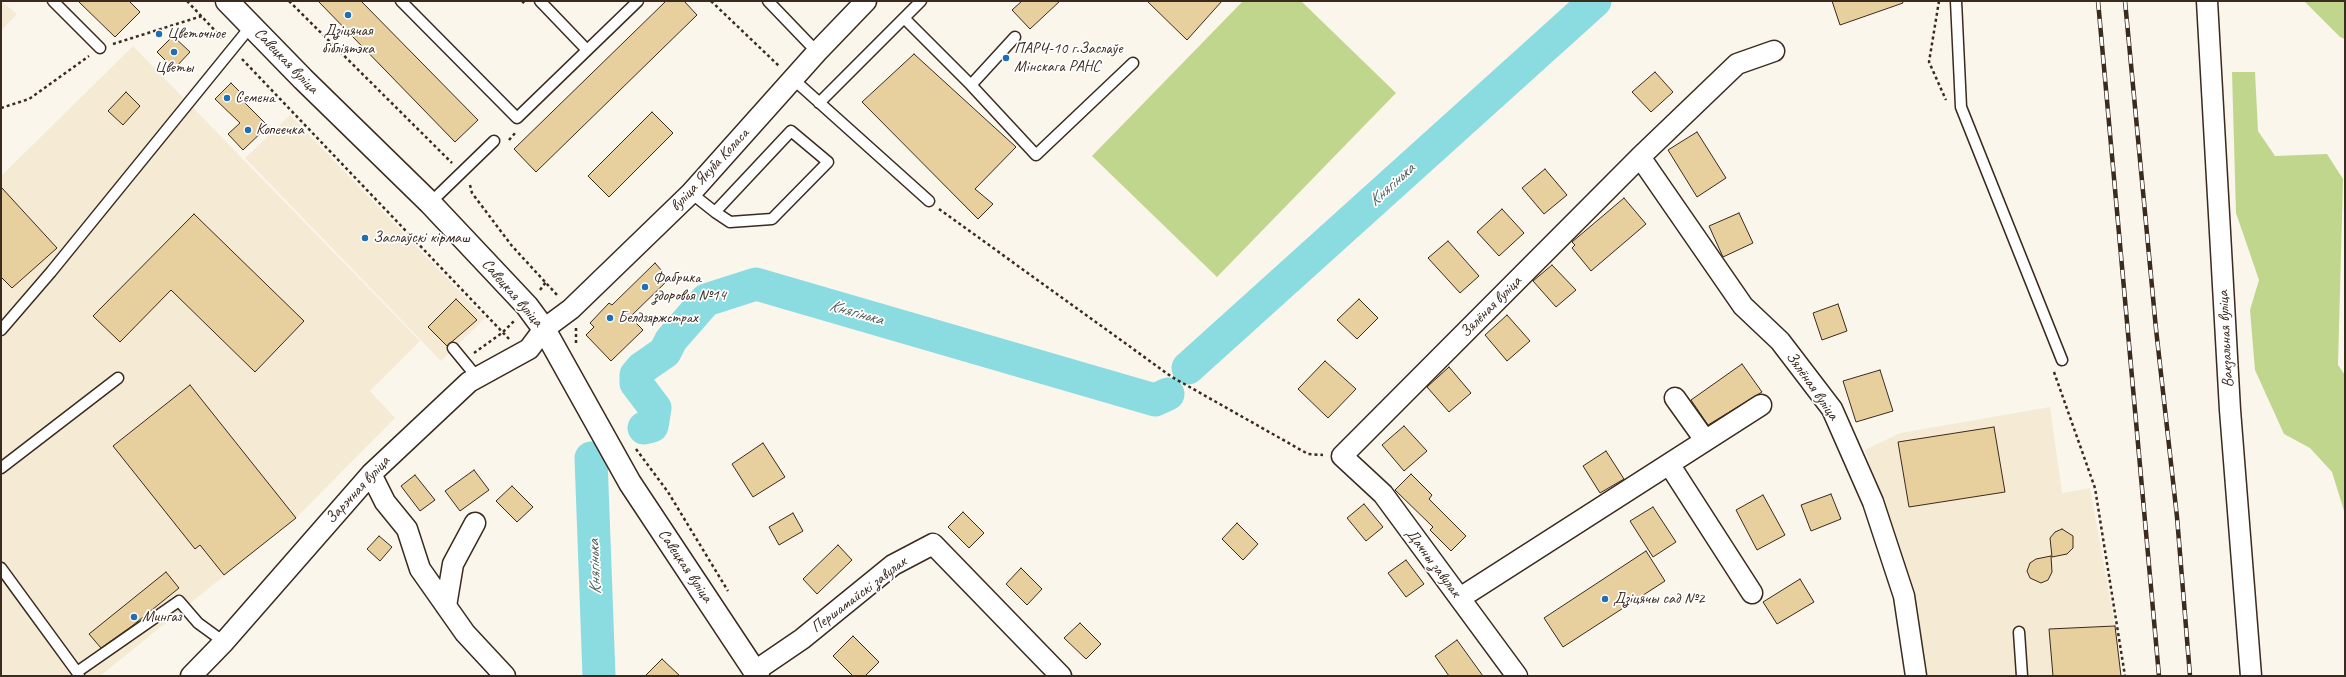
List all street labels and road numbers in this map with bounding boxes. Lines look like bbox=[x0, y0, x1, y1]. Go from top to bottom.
street label: Савецкая вуліца bbox=[250, 24, 322, 98]
street label: вуліца Якуба Коласа bbox=[667, 124, 753, 216]
street label: Савецкая вуліца bbox=[477, 255, 547, 331]
street label: Зялёная вуліца bbox=[1456, 272, 1526, 342]
street label: Вакзальная вуліца bbox=[2214, 290, 2238, 388]
street label: Зялёная вуліца bbox=[1781, 348, 1843, 424]
street label: Зарэчная вуліца bbox=[322, 452, 394, 528]
street label: Дачны завулак bbox=[1401, 525, 1465, 601]
street label: Савецкая вуліца bbox=[653, 526, 717, 606]
street label: Першамайскі завулак bbox=[807, 553, 911, 637]

